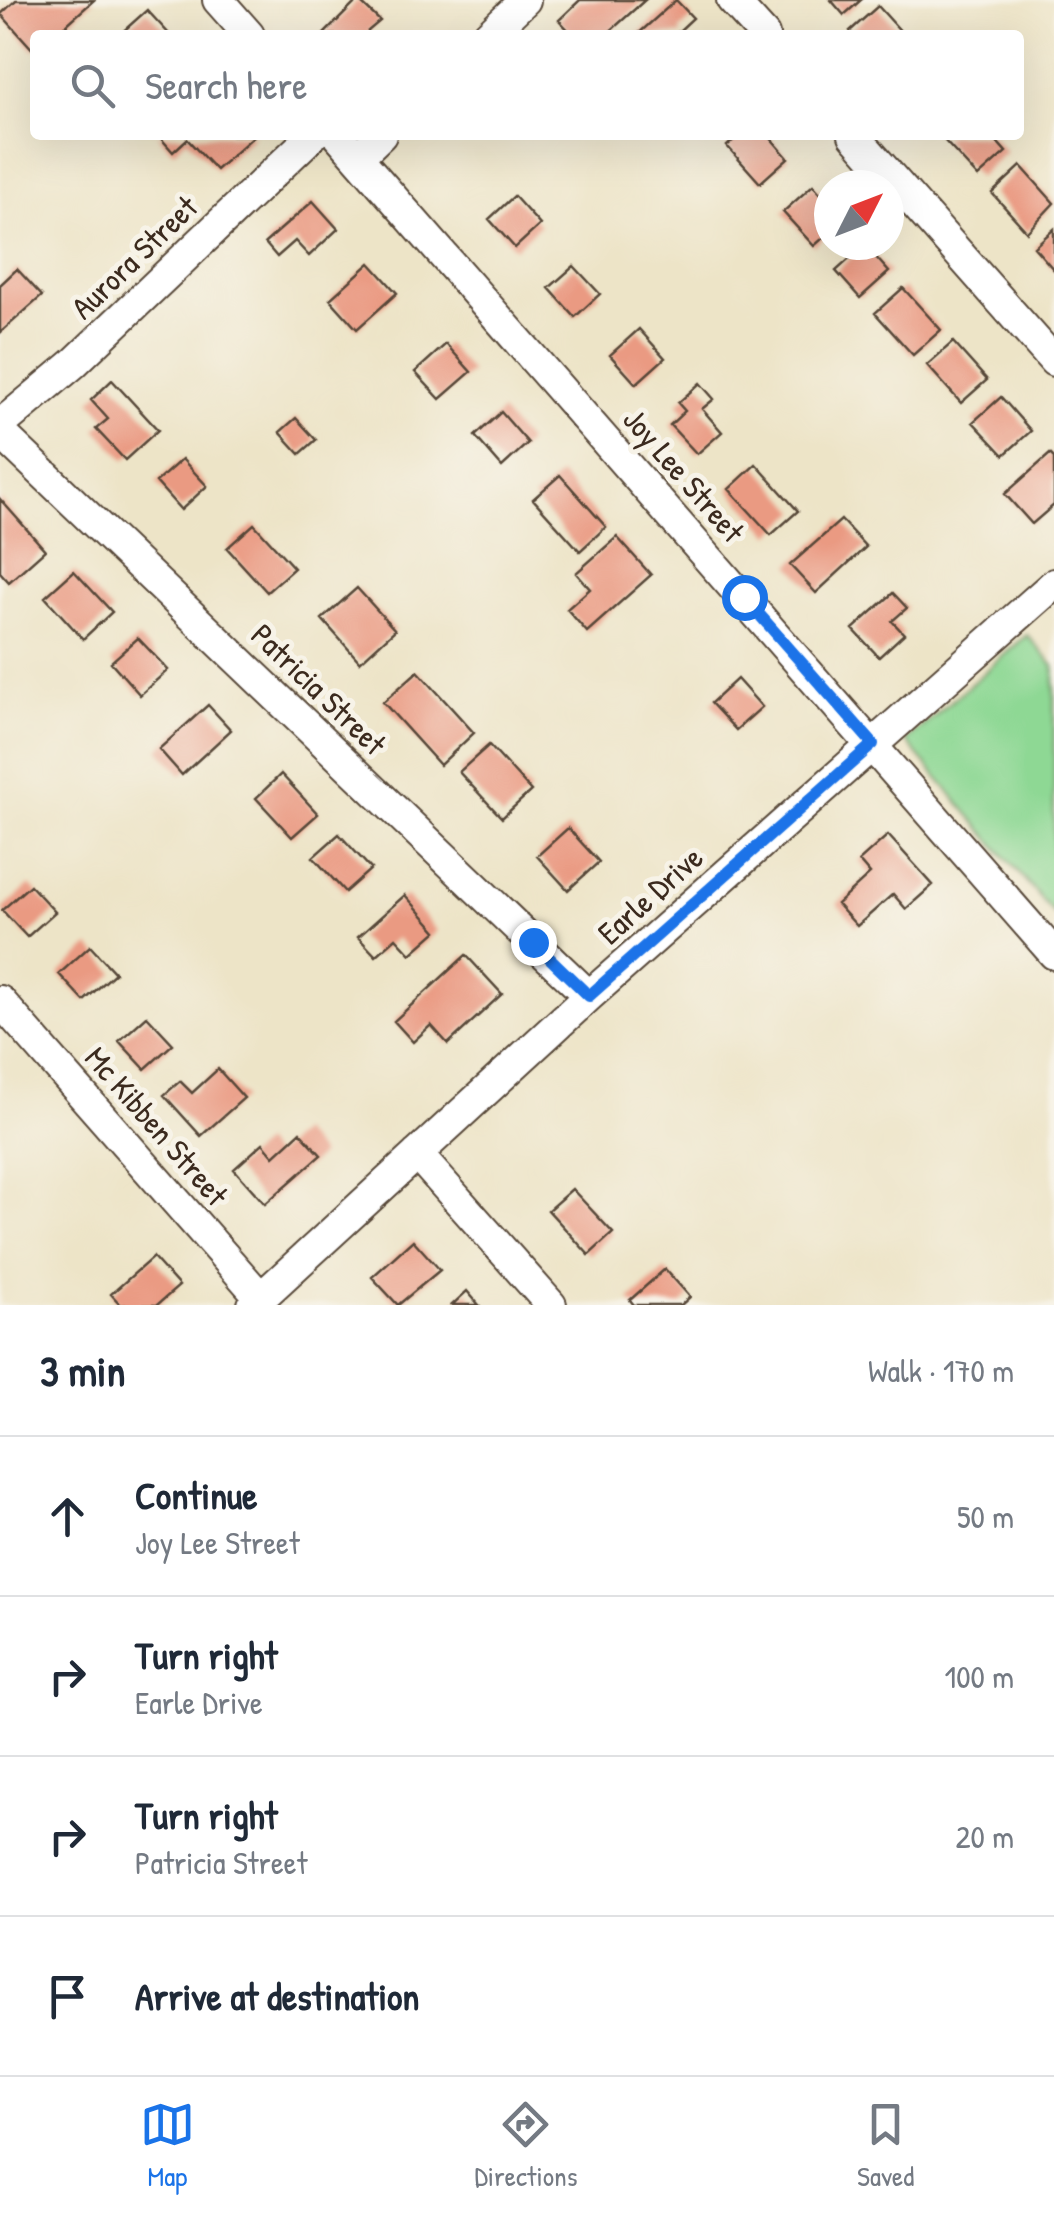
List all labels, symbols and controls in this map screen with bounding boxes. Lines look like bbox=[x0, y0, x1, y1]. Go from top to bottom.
search box bbox=[30, 30, 1024, 140]
icon: search bbox=[65, 58, 120, 113]
text: Search here bbox=[145, 59, 307, 111]
north arrow bbox=[814, 170, 904, 260]
street label: Aurora Street bbox=[61, 185, 207, 328]
street label: Joy Lee Street bbox=[614, 399, 755, 552]
route start bbox=[722, 575, 768, 621]
street label: Patricia Street bbox=[242, 614, 397, 765]
street label: Earle Drive bbox=[588, 836, 712, 954]
route end bbox=[511, 920, 557, 966]
street label: Mc Kibben Street bbox=[76, 1037, 239, 1216]
text: 3 min bbox=[40, 1342, 125, 1399]
text: Walk · 170 m bbox=[868, 1349, 1014, 1392]
text: Continue bbox=[135, 1469, 257, 1521]
icon: ahead bbox=[40, 1489, 95, 1544]
text: 50 m bbox=[957, 1495, 1014, 1538]
text: Joy Lee Street bbox=[135, 1521, 300, 1564]
text: Turn right bbox=[135, 1629, 278, 1681]
icon: right bbox=[40, 1649, 95, 1704]
text: 100 m bbox=[945, 1655, 1014, 1698]
text: Earle Drive bbox=[135, 1681, 263, 1724]
text: Turn right bbox=[135, 1789, 278, 1841]
icon: right bbox=[40, 1809, 95, 1864]
text: 20 m bbox=[956, 1815, 1014, 1858]
text: Patricia Street bbox=[135, 1841, 307, 1884]
icon: arrive bbox=[40, 1969, 95, 2024]
text: Arrive at destination bbox=[135, 1970, 419, 2022]
tab: Map bbox=[140, 2097, 195, 2195]
tab: Directions bbox=[474, 2097, 577, 2195]
tab: Saved bbox=[857, 2097, 914, 2195]

